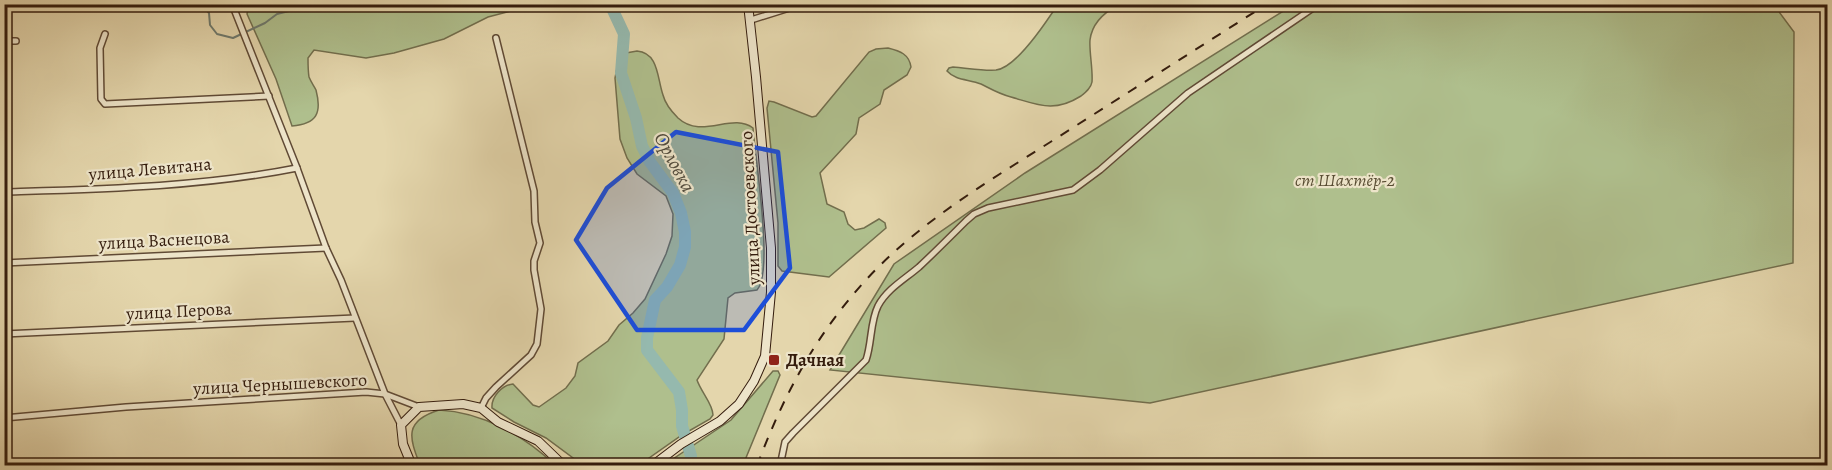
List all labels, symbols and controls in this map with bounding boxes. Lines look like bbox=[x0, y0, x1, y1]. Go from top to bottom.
water label: Орловка bbox=[647, 127, 702, 197]
street label: улица Достоевского bbox=[734, 130, 766, 287]
street label: улица Левитана bbox=[87, 152, 213, 186]
park label: ст Шахтёр-2 bbox=[1295, 168, 1395, 192]
street label: улица Васнецова bbox=[97, 225, 231, 255]
street label: улица Перова bbox=[125, 296, 233, 326]
place label: Дачная bbox=[786, 348, 844, 372]
marker: Дачная bbox=[767, 353, 781, 367]
street label: улица Чернышевского bbox=[191, 367, 368, 401]

